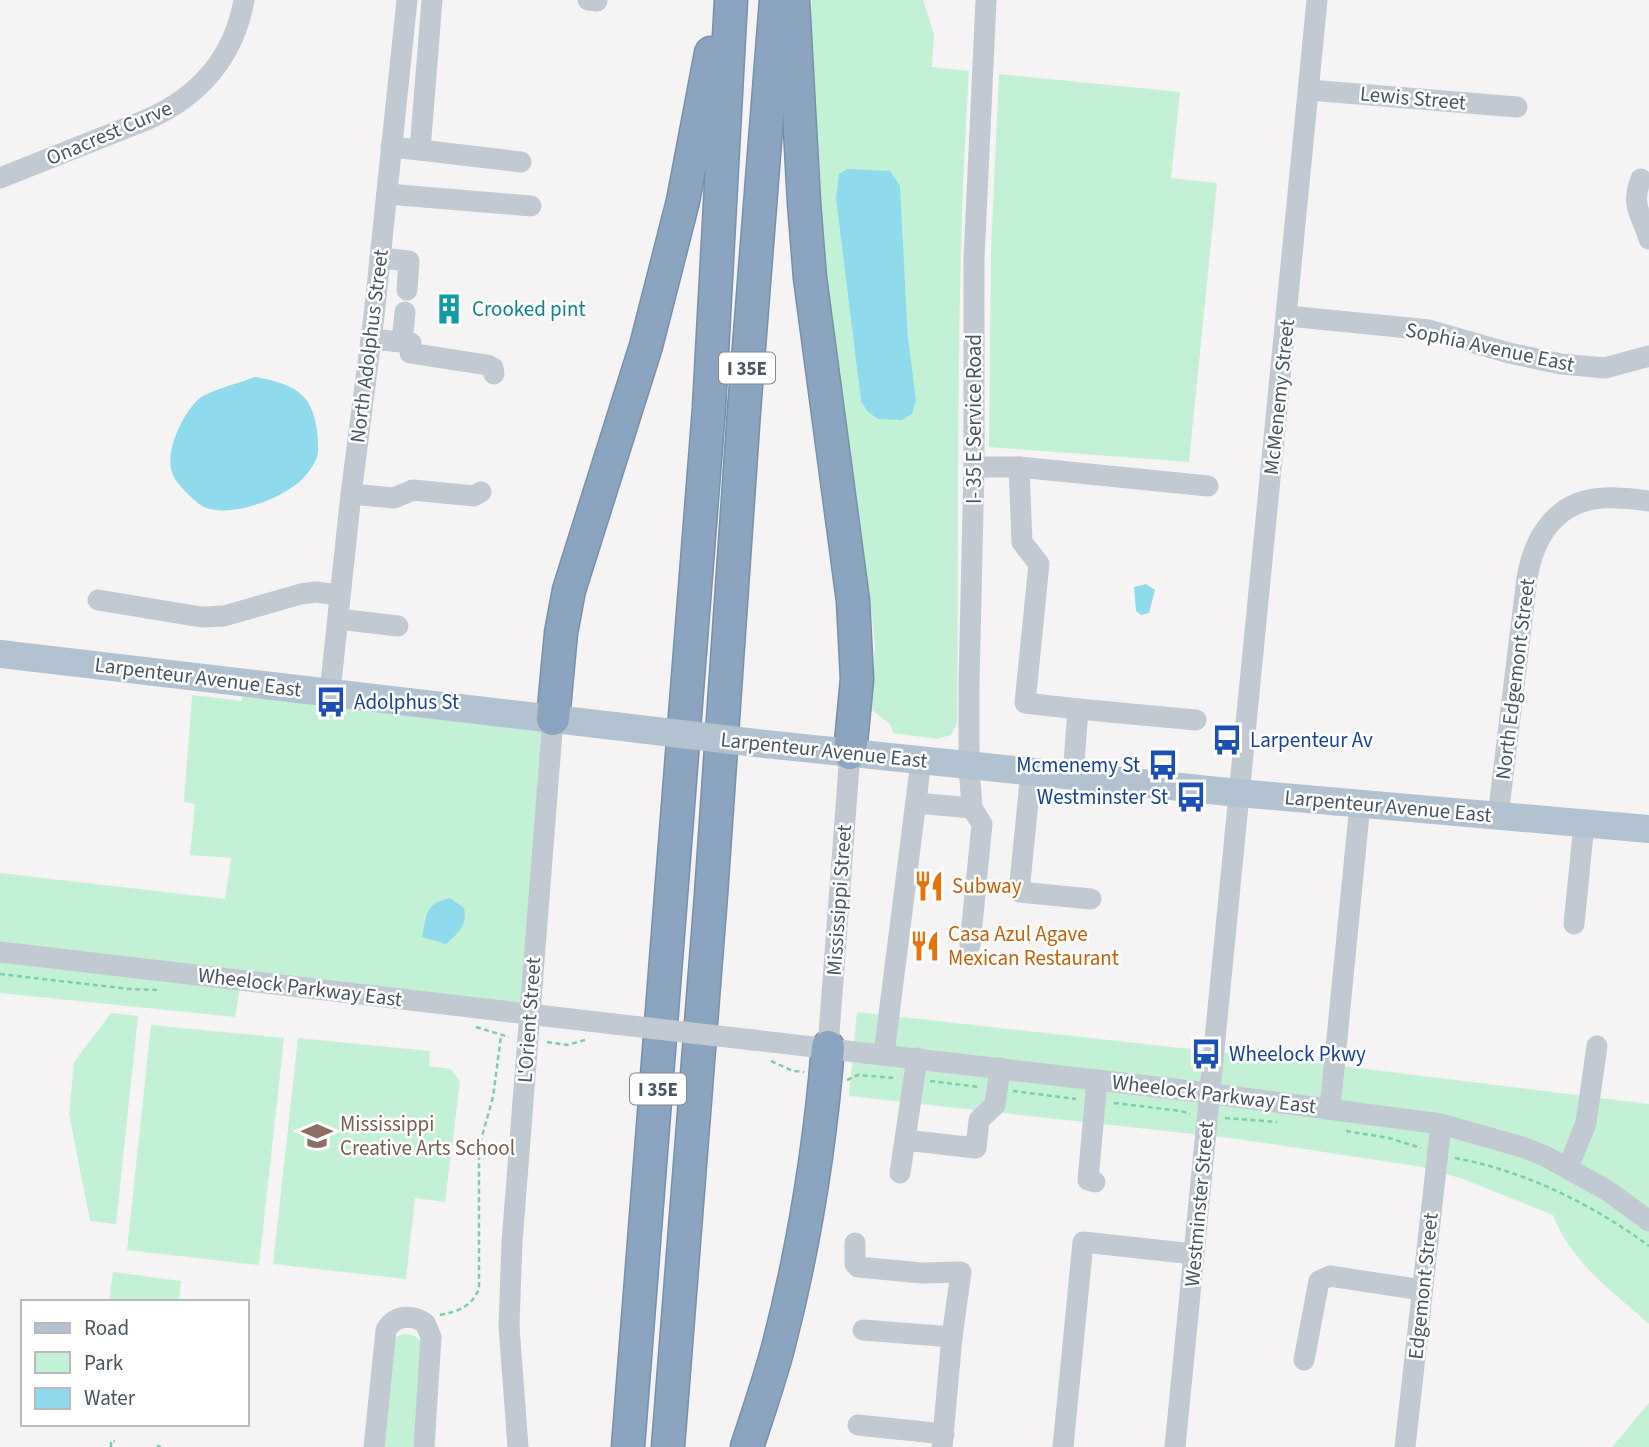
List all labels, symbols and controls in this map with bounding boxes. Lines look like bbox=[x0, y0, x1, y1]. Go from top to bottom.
street label: Lewis Street bbox=[1359, 78, 1467, 118]
street label: Onacrest Curve bbox=[41, 93, 177, 173]
street label: North Adolphus Street bbox=[342, 247, 396, 445]
building icon: Crooked pint bbox=[432, 292, 466, 326]
place label: Crooked pint bbox=[472, 294, 586, 324]
street label: Sophia Avenue East bbox=[1403, 314, 1577, 380]
street label: McMenemy Street bbox=[1256, 318, 1302, 476]
street label: I- 35 E Service Road bbox=[959, 334, 989, 504]
road number: I 35E bbox=[719, 352, 775, 384]
street label: North Edgemont Street bbox=[1488, 577, 1542, 781]
street label: Larpenteur Avenue East bbox=[93, 649, 303, 705]
bus stop icon: Adolphus St bbox=[314, 685, 348, 719]
place label: Adolphus St bbox=[354, 687, 459, 717]
bus stop icon: Larpenteur Av bbox=[1210, 723, 1244, 757]
street label: Larpenteur Avenue East bbox=[719, 724, 929, 776]
place label: Larpenteur Av bbox=[1250, 725, 1373, 755]
bus stop icon: Mcmenemy St bbox=[1146, 748, 1180, 782]
place label: Mcmenemy St bbox=[1016, 750, 1140, 780]
bus stop icon: Westminster St bbox=[1174, 780, 1208, 814]
place label: Westminster St bbox=[1037, 782, 1168, 812]
street label: Larpenteur Avenue East bbox=[1283, 782, 1493, 830]
street label: Mississippi Street bbox=[819, 824, 859, 976]
restaurant icon: Subway bbox=[912, 869, 946, 903]
place label: Subway bbox=[952, 871, 1022, 901]
place label: Casa Azul Agave Mexican Restaurant bbox=[948, 919, 1119, 973]
restaurant icon: Casa Azul Agave Mexican Restaurant bbox=[908, 929, 942, 963]
street label: L'Orient Street bbox=[510, 956, 548, 1084]
street label: Wheelock Parkway East bbox=[196, 960, 404, 1014]
bus stop icon: Wheelock Pkwy bbox=[1189, 1037, 1223, 1071]
place label: Wheelock Pkwy bbox=[1229, 1039, 1366, 1069]
street label: Wheelock Parkway East bbox=[1110, 1067, 1318, 1121]
road number: I 35E bbox=[630, 1074, 686, 1105]
place label: Mississippi Creative Arts School bbox=[340, 1109, 515, 1163]
school or university icon: Mississippi Creative Arts School bbox=[300, 1119, 334, 1153]
street label: Westminster Street bbox=[1177, 1120, 1221, 1288]
street label: Edgemont Street bbox=[1400, 1211, 1446, 1361]
legend bbox=[21, 1300, 248, 1426]
text: Road bbox=[84, 1313, 129, 1343]
text: Park bbox=[84, 1348, 124, 1378]
text: Water bbox=[84, 1383, 136, 1413]

